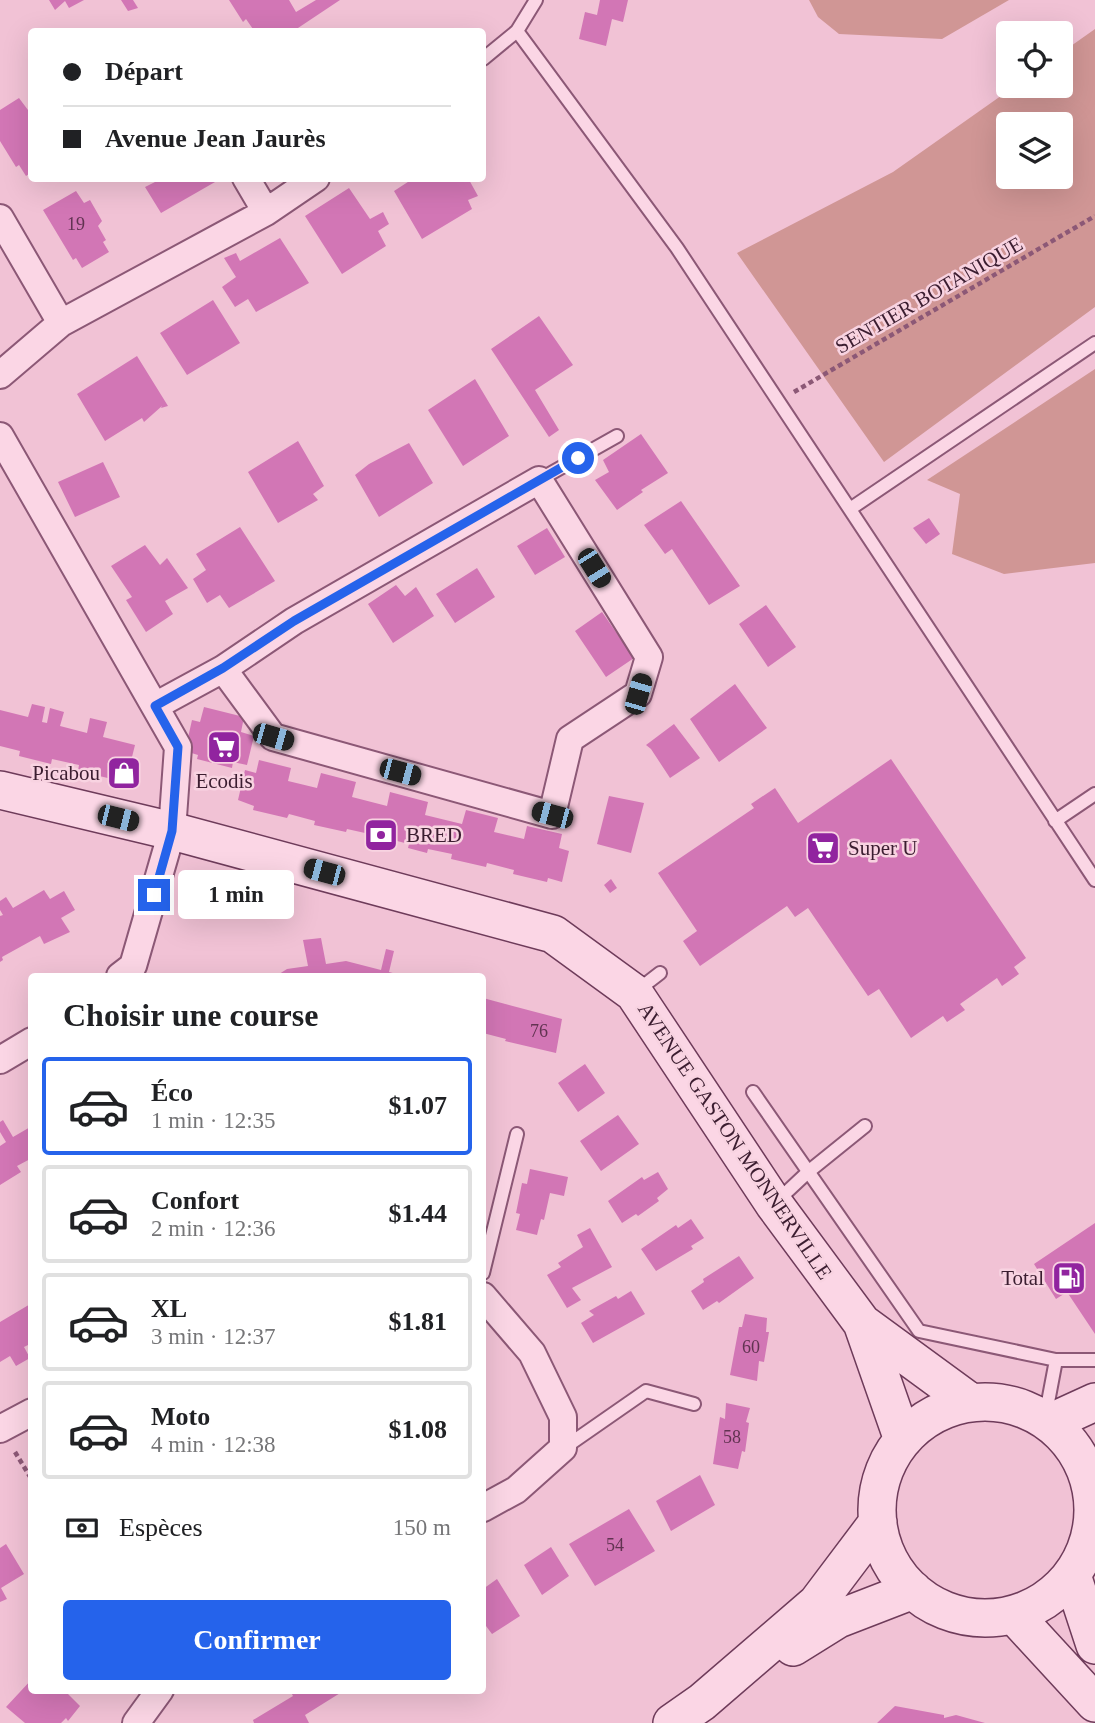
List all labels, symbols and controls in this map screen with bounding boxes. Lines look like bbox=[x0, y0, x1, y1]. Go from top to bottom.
map controls bbox=[996, 21, 1073, 189]
button: locate bbox=[996, 21, 1073, 98]
text: Départ bbox=[105, 57, 183, 86]
button: layers bbox=[996, 112, 1073, 189]
text: Avenue Jean Jaurès bbox=[105, 124, 326, 153]
house number: 19 bbox=[67, 214, 85, 234]
street label: SENTIER BOTANIQUE bbox=[831, 232, 1027, 358]
route start bbox=[562, 442, 594, 474]
car bbox=[574, 545, 615, 591]
car bbox=[623, 671, 654, 717]
car bbox=[250, 721, 297, 753]
supermarket icon: Ecodis bbox=[205, 728, 243, 766]
shop icon: Picabou bbox=[105, 754, 143, 792]
car bbox=[377, 756, 424, 788]
place label: Picabou bbox=[32, 761, 100, 785]
place label: Ecodis bbox=[195, 769, 253, 793]
car bbox=[529, 799, 576, 831]
car bbox=[96, 803, 141, 833]
bank icon: BRED bbox=[362, 816, 400, 854]
place label: BRED bbox=[406, 823, 462, 847]
supermarket icon: Super U bbox=[804, 829, 842, 867]
place label: Super U bbox=[848, 836, 917, 860]
car bbox=[301, 856, 348, 888]
callout: 1 min bbox=[178, 870, 294, 920]
route end bbox=[138, 879, 170, 911]
text: 1 min bbox=[208, 882, 264, 907]
text: Choisir une course bbox=[63, 997, 318, 1033]
street label: AVENUE GASTON MONNERVILLE bbox=[633, 998, 837, 1284]
house number: 76 bbox=[530, 1021, 548, 1041]
icon: car bbox=[67, 1075, 130, 1138]
text: Éco bbox=[151, 1078, 193, 1107]
text: $1.07 bbox=[389, 1091, 447, 1120]
text: 1 min · 12:35 bbox=[151, 1108, 276, 1133]
icon: car bbox=[67, 1183, 130, 1246]
text: Confort bbox=[151, 1186, 239, 1215]
text: $1.44 bbox=[389, 1199, 447, 1228]
text: 2 min · 12:36 bbox=[151, 1216, 276, 1241]
fuel station icon: Total bbox=[1050, 1259, 1088, 1297]
place label: Total bbox=[1001, 1266, 1044, 1290]
icon: car bbox=[67, 1291, 130, 1354]
text: XL bbox=[151, 1294, 187, 1323]
text: $1.81 bbox=[389, 1307, 447, 1336]
text: 3 min · 12:37 bbox=[151, 1324, 276, 1349]
house number: 60 bbox=[742, 1337, 760, 1357]
icon: car bbox=[67, 1399, 130, 1462]
text: Moto bbox=[151, 1402, 210, 1431]
text: $1.08 bbox=[389, 1415, 447, 1444]
house number: 58 bbox=[723, 1427, 741, 1447]
text: 4 min · 12:38 bbox=[151, 1432, 276, 1457]
icon: cash bbox=[63, 1509, 101, 1547]
text: Espèces bbox=[119, 1513, 203, 1542]
text: 150 m bbox=[393, 1515, 451, 1540]
house number: 54 bbox=[606, 1535, 624, 1555]
button: Confirmer bbox=[63, 1600, 451, 1680]

